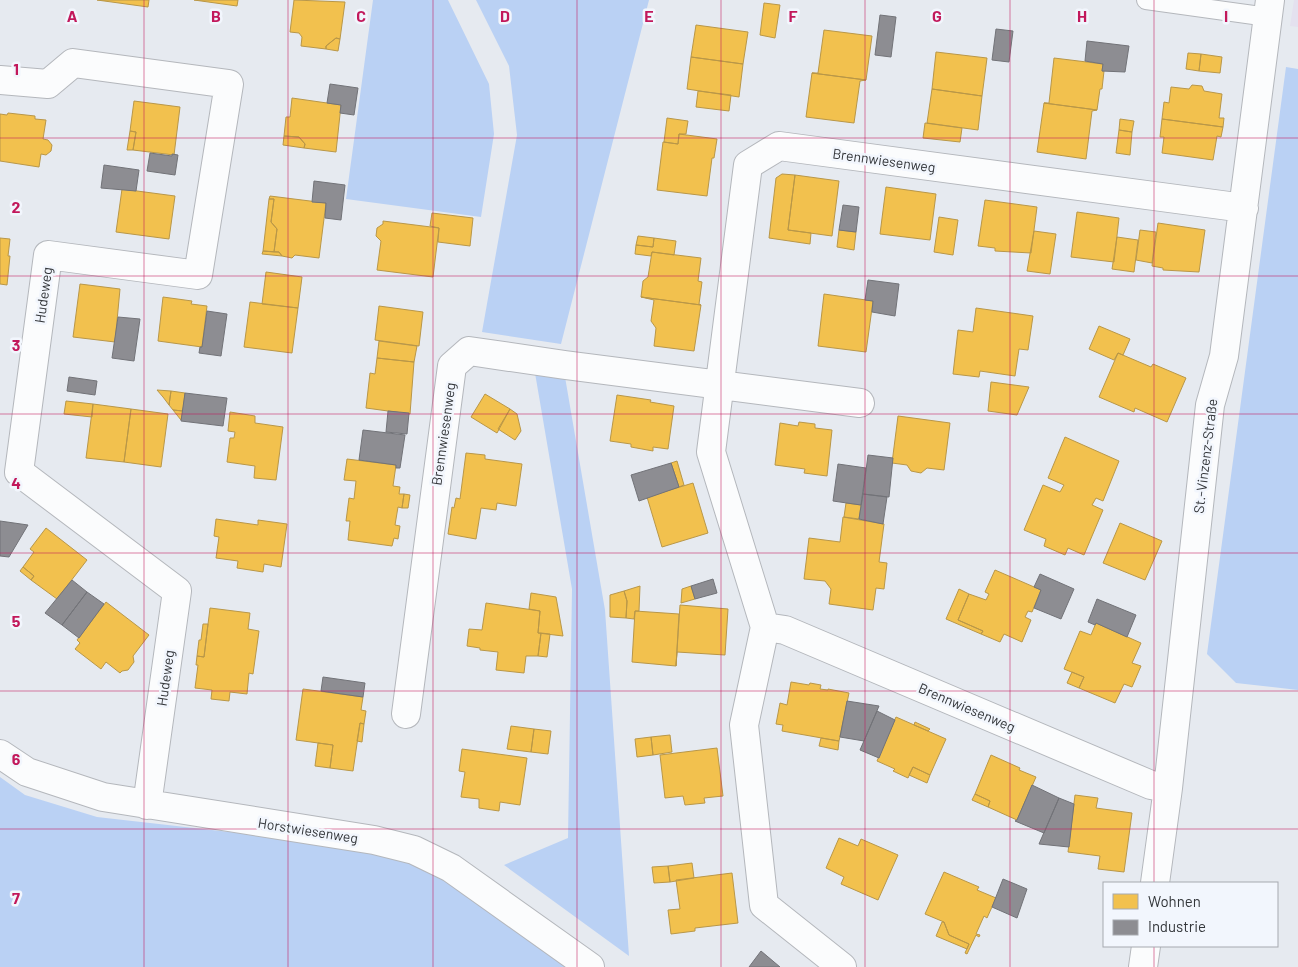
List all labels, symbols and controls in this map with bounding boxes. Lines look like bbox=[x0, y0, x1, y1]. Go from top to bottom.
text: A bbox=[67, 6, 78, 25]
text: B bbox=[211, 6, 221, 25]
text: C bbox=[356, 6, 366, 25]
text: D bbox=[500, 6, 510, 25]
text: E bbox=[644, 6, 654, 25]
text: F bbox=[789, 6, 798, 25]
text: G bbox=[932, 6, 942, 25]
text: H bbox=[1077, 6, 1087, 25]
text: I bbox=[1224, 6, 1228, 25]
text: 1 bbox=[13, 59, 19, 78]
street label: Brennwiesenweg bbox=[831, 144, 937, 176]
text: 2 bbox=[12, 197, 21, 216]
street label: Hudeweg bbox=[31, 266, 55, 324]
text: 3 bbox=[12, 335, 20, 354]
street label: Brennwiesenweg bbox=[427, 381, 459, 487]
street label: St.-Vinzenz-Straße bbox=[1190, 398, 1220, 514]
text: 4 bbox=[11, 473, 21, 492]
text: 5 bbox=[12, 611, 21, 630]
street label: Hudeweg bbox=[153, 649, 177, 707]
street label: Brennwiesenweg bbox=[916, 679, 1018, 735]
text: 6 bbox=[12, 749, 21, 768]
street label: Horstwiesenweg bbox=[257, 814, 359, 846]
legend bbox=[1103, 882, 1278, 947]
text: 7 bbox=[12, 888, 20, 907]
text: Wohnen bbox=[1148, 892, 1201, 910]
text: Industrie bbox=[1148, 917, 1206, 935]

